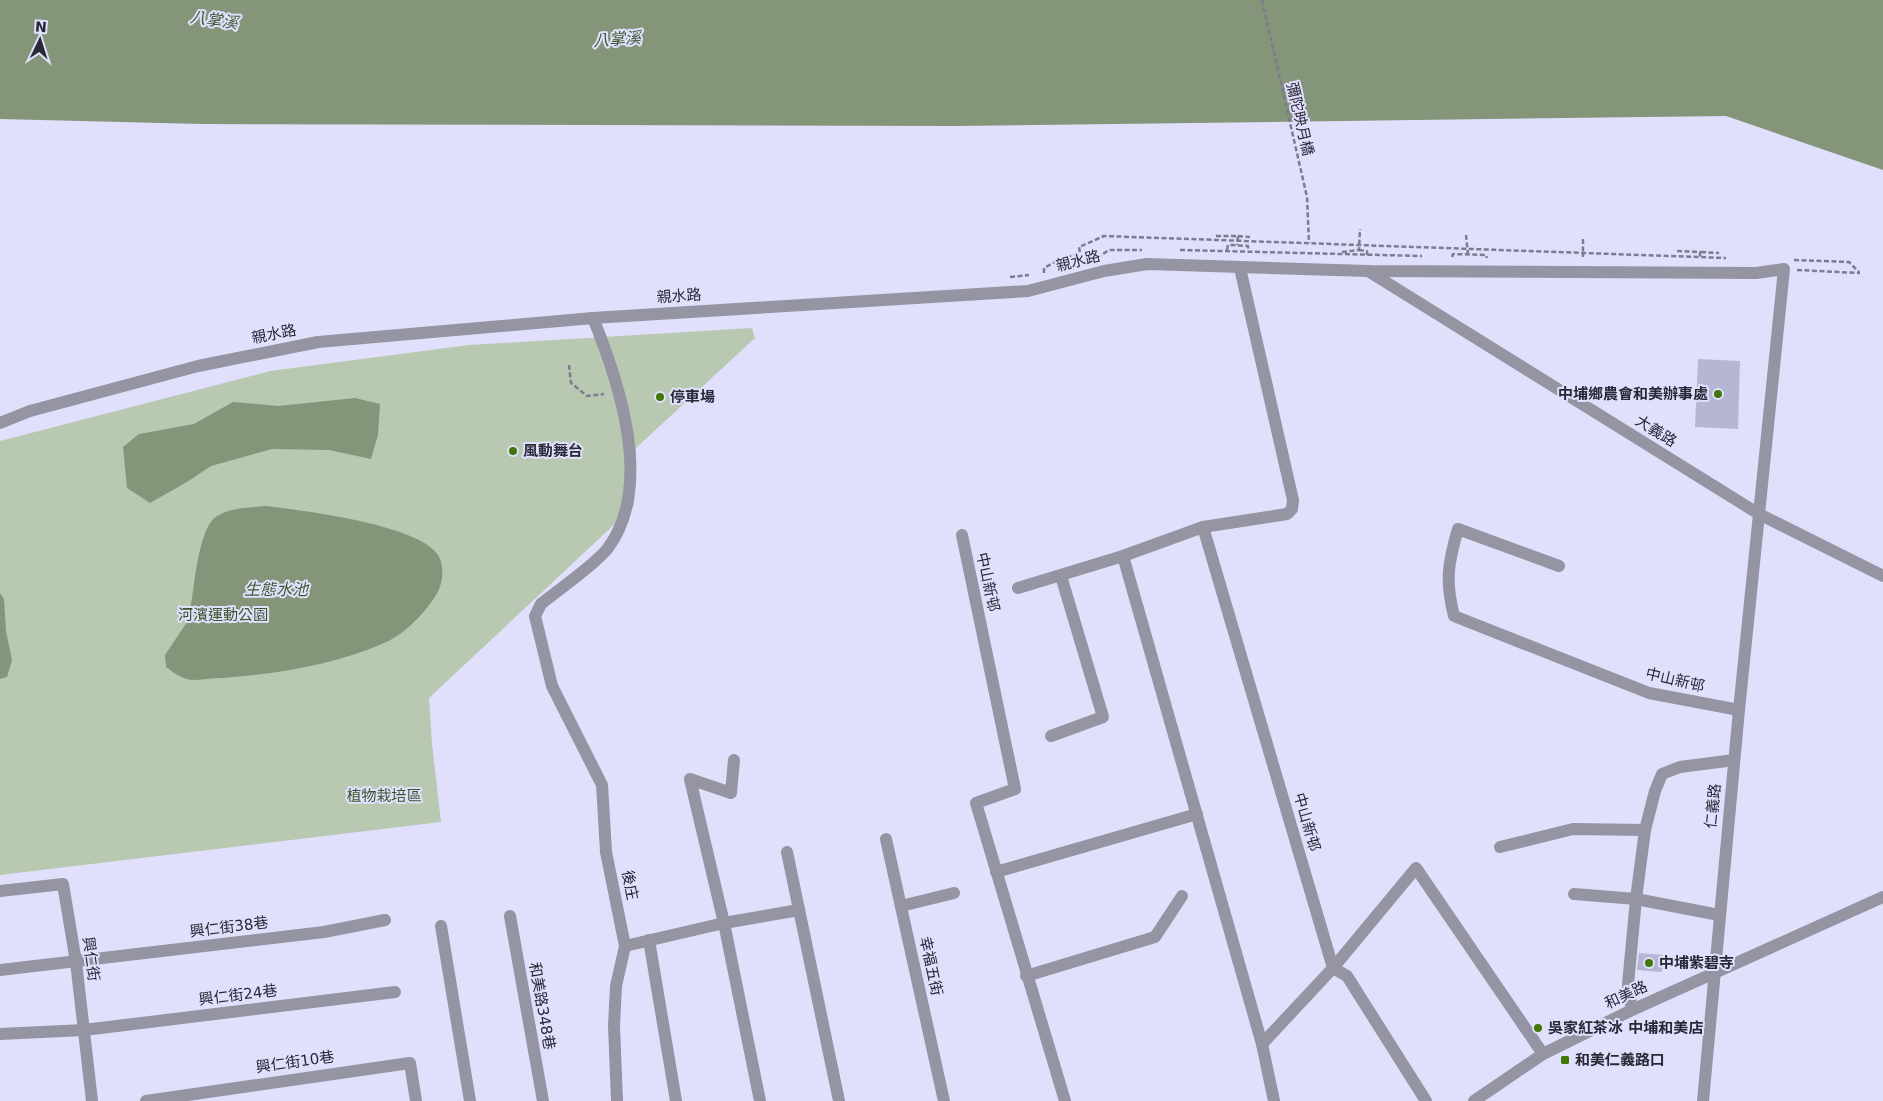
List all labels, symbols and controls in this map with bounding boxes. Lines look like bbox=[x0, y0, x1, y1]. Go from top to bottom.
water label: 八掌溪 bbox=[189, 7, 241, 33]
north arrow bbox=[15, 15, 65, 65]
text: N bbox=[35, 19, 47, 35]
water label: 八掌溪 bbox=[592, 28, 644, 50]
street label: 彌陀映月橋 bbox=[1283, 80, 1317, 158]
street label: 親水路 bbox=[1054, 247, 1102, 275]
street label: 親水路 bbox=[656, 285, 702, 307]
street label: 親水路 bbox=[250, 321, 298, 347]
place label: 中埔鄉農會和美辦事處 bbox=[1558, 385, 1708, 403]
place label: 停車場 bbox=[670, 388, 715, 406]
marker: 中埔鄉農會和美辦事處 bbox=[1712, 388, 1724, 400]
marker: 停車場 bbox=[654, 391, 666, 403]
street label: 大義路 bbox=[1632, 411, 1680, 451]
place label: 風動舞台 bbox=[523, 442, 583, 460]
marker: 風動舞台 bbox=[507, 445, 519, 457]
street label: 中山新邨 bbox=[973, 551, 1003, 613]
water label: 生態水池 bbox=[244, 580, 310, 599]
park label: 河濱運動公園 bbox=[178, 606, 268, 624]
street label: 中山新邨 bbox=[1644, 664, 1706, 696]
street label: 仁義路 bbox=[1702, 783, 1724, 829]
park label: 植物栽培區 bbox=[346, 787, 422, 805]
street label: 中山新邨 bbox=[1290, 791, 1324, 853]
street label: 後庄 bbox=[618, 869, 642, 901]
street label: 興仁街38巷 bbox=[189, 913, 269, 941]
street label: 興仁街 bbox=[79, 935, 103, 983]
street label: 幸福五街 bbox=[916, 935, 946, 997]
place label: 中埔紫碧寺 bbox=[1659, 954, 1734, 972]
marker: 中埔紫碧寺 bbox=[1643, 957, 1655, 969]
street label: 和美路348巷 bbox=[525, 961, 559, 1051]
street label: 和美路 bbox=[1602, 977, 1650, 1013]
street label: 興仁街24巷 bbox=[198, 981, 278, 1009]
place label: 吳家紅茶冰 中埔和美店 bbox=[1548, 1019, 1703, 1037]
marker: 吳家紅茶冰 中埔和美店 bbox=[1532, 1022, 1544, 1034]
street label: 興仁街10巷 bbox=[255, 1048, 335, 1076]
place label: 和美仁義路口 bbox=[1575, 1051, 1665, 1069]
marker: 和美仁義路口 bbox=[1559, 1054, 1571, 1066]

